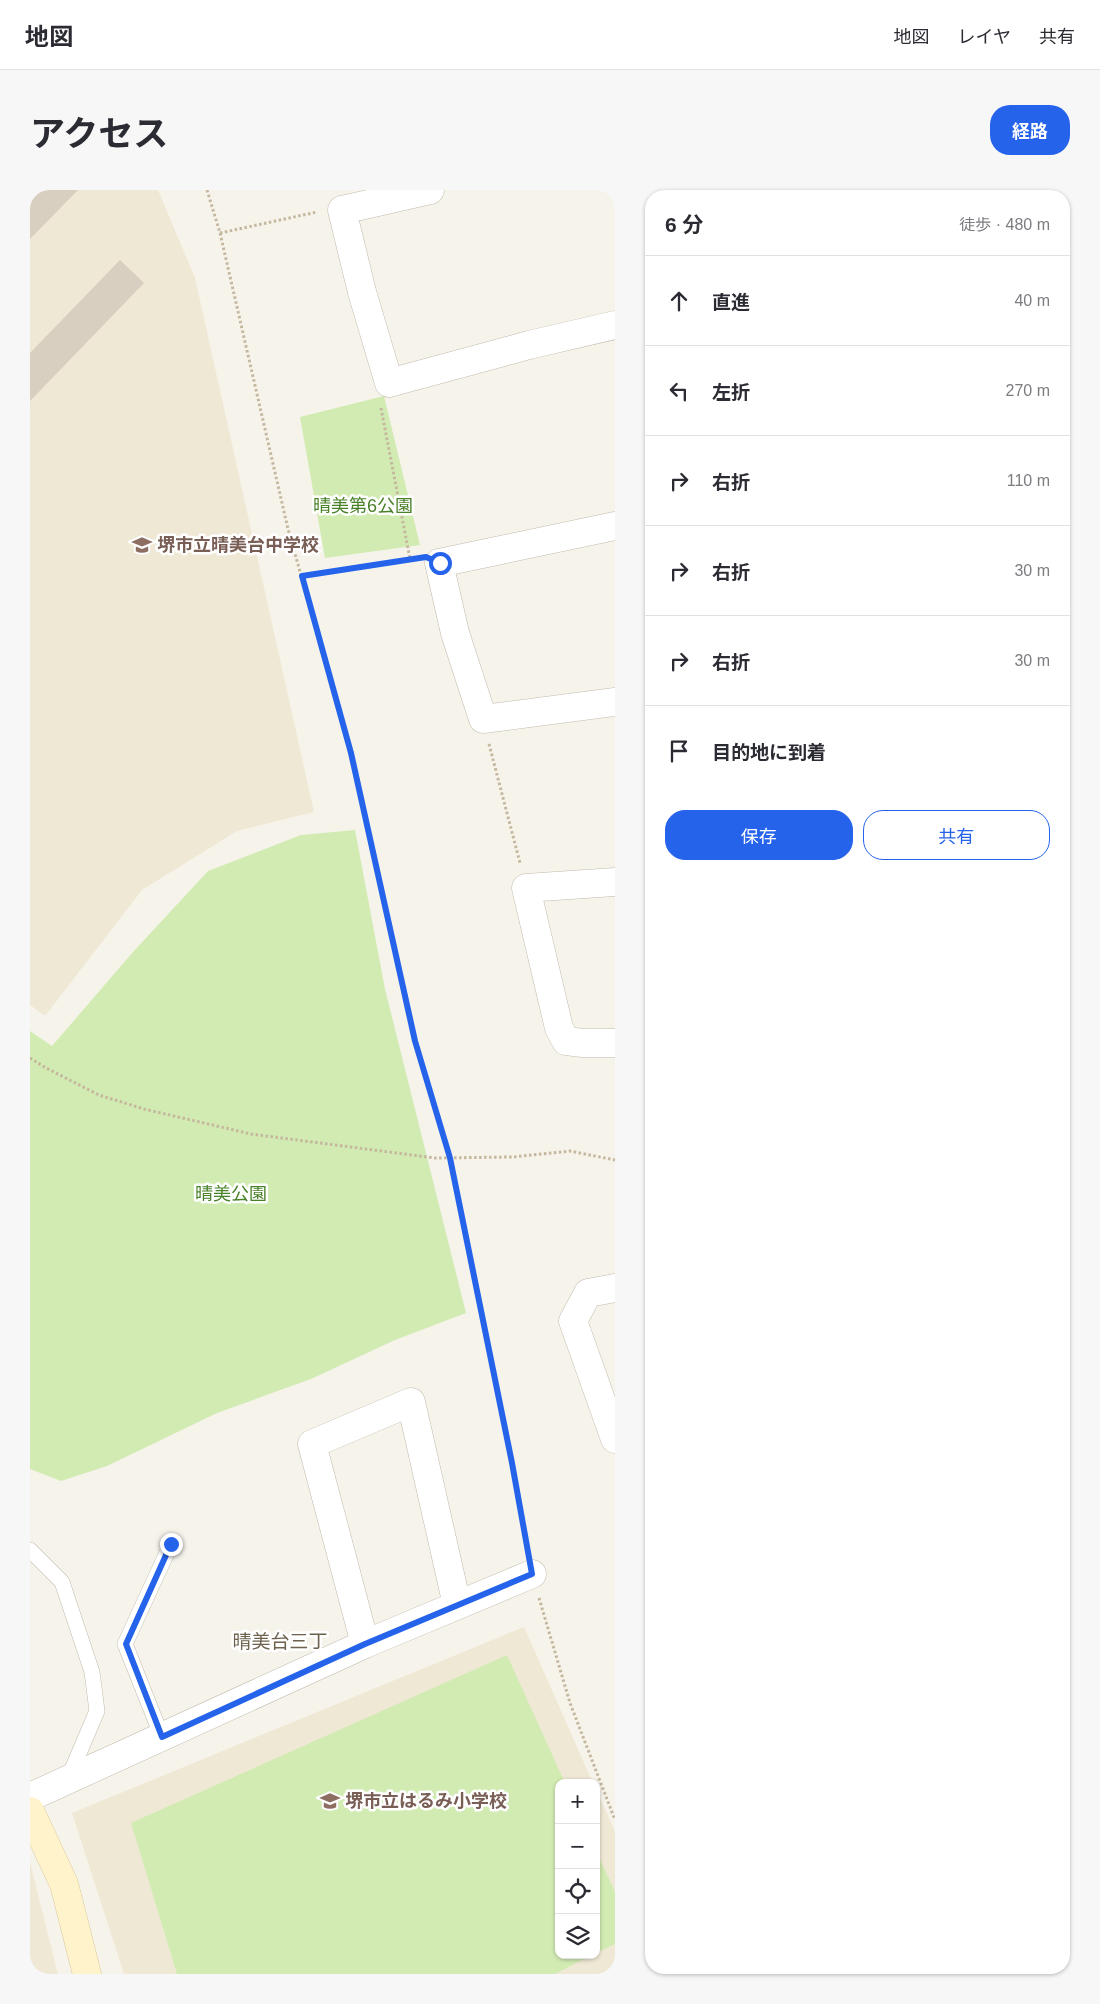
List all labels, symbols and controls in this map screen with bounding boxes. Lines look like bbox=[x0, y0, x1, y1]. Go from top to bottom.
text: 地図 bbox=[25, 23, 73, 50]
text: 地図 bbox=[894, 27, 930, 47]
text: レイヤ bbox=[958, 27, 1011, 47]
text: 共有 bbox=[1039, 27, 1075, 47]
button: 経路 bbox=[990, 105, 1070, 155]
text: アクセス bbox=[30, 114, 168, 153]
text: 6 分 bbox=[665, 213, 704, 236]
text: 徒歩 · 480 m bbox=[959, 216, 1050, 233]
icon: ahead bbox=[665, 287, 693, 315]
text: 直進 bbox=[712, 292, 750, 313]
text: 40 m bbox=[1014, 292, 1050, 309]
icon: left bbox=[665, 377, 693, 405]
text: 左折 bbox=[712, 382, 750, 403]
text: 270 m bbox=[1006, 382, 1050, 399]
icon: right bbox=[665, 467, 693, 495]
text: 右折 bbox=[712, 472, 750, 493]
text: 110 m bbox=[1007, 472, 1050, 489]
park label: 晴美第6公園 bbox=[313, 496, 413, 516]
school or university icon: 堺市立晴美台中学校 bbox=[131, 534, 153, 556]
place label: 堺市立晴美台中学校 bbox=[157, 535, 319, 555]
route start bbox=[429, 552, 452, 575]
icon: right bbox=[665, 557, 693, 585]
text: 右折 bbox=[712, 562, 750, 583]
text: 30 m bbox=[1014, 562, 1050, 579]
icon: right bbox=[665, 647, 693, 675]
text: 右折 bbox=[712, 652, 750, 673]
text: 30 m bbox=[1014, 652, 1050, 669]
icon: arrive bbox=[665, 737, 693, 765]
text: 目的地に到着 bbox=[712, 742, 826, 763]
button: 保存 bbox=[665, 810, 853, 860]
button: 共有 bbox=[863, 810, 1050, 860]
park label: 晴美公園 bbox=[195, 1184, 267, 1204]
route end bbox=[160, 1533, 183, 1556]
district label: 晴美台三丁 bbox=[232, 1631, 328, 1652]
map controls bbox=[555, 1779, 600, 1959]
button: + bbox=[555, 1779, 600, 1824]
school or university icon: 堺市立はるみ小学校 bbox=[319, 1790, 341, 1812]
place label: 堺市立はるみ小学校 bbox=[345, 1791, 507, 1811]
button: − bbox=[555, 1824, 600, 1869]
button: locate bbox=[555, 1869, 600, 1914]
button: layers bbox=[555, 1914, 600, 1959]

